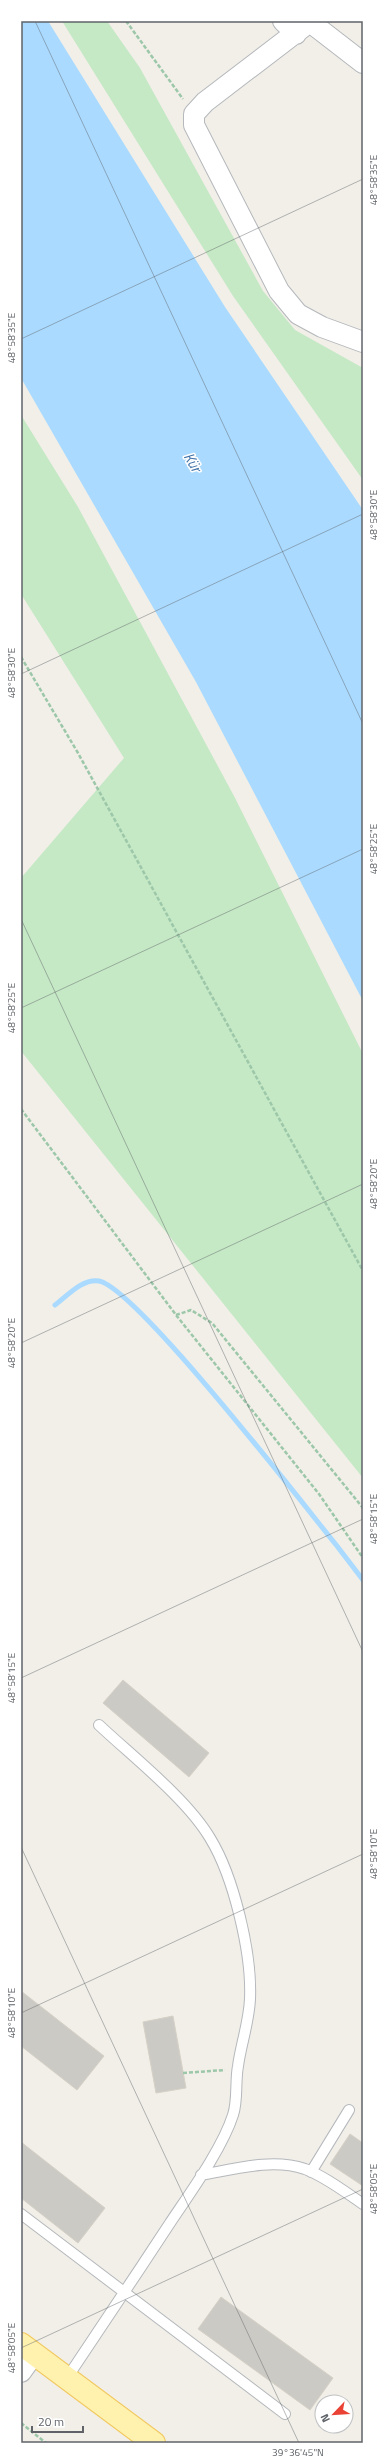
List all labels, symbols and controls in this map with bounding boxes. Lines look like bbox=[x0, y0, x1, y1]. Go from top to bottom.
text: 48°58'35"E bbox=[366, 154, 381, 205]
text: 48°58'35"E bbox=[4, 312, 19, 363]
water label: Kür bbox=[178, 448, 209, 478]
text: 48°58'30"E bbox=[366, 489, 381, 540]
text: 48°58'30"E bbox=[4, 647, 19, 698]
text: 48°58'25"E bbox=[366, 823, 381, 874]
text: 48°58'25"E bbox=[4, 982, 19, 1033]
text: 48°58'20"E bbox=[366, 1158, 381, 1209]
text: 48°58'20"E bbox=[4, 1317, 19, 1368]
text: 48°58'15"E bbox=[366, 1493, 381, 1544]
text: 48°58'15"E bbox=[4, 1652, 19, 1703]
text: 48°58'10"E bbox=[366, 1828, 381, 1879]
text: 48°58'10"E bbox=[4, 1987, 19, 2038]
text: 48°58'05"E bbox=[366, 2163, 381, 2214]
text: 48°58'05"E bbox=[4, 2322, 19, 2373]
north arrow bbox=[314, 2394, 354, 2434]
scale bar bbox=[32, 2408, 83, 2434]
text: N bbox=[316, 2411, 334, 2425]
text: 20 m bbox=[38, 2412, 64, 2431]
text: 39°36'45"N bbox=[272, 2445, 324, 2460]

